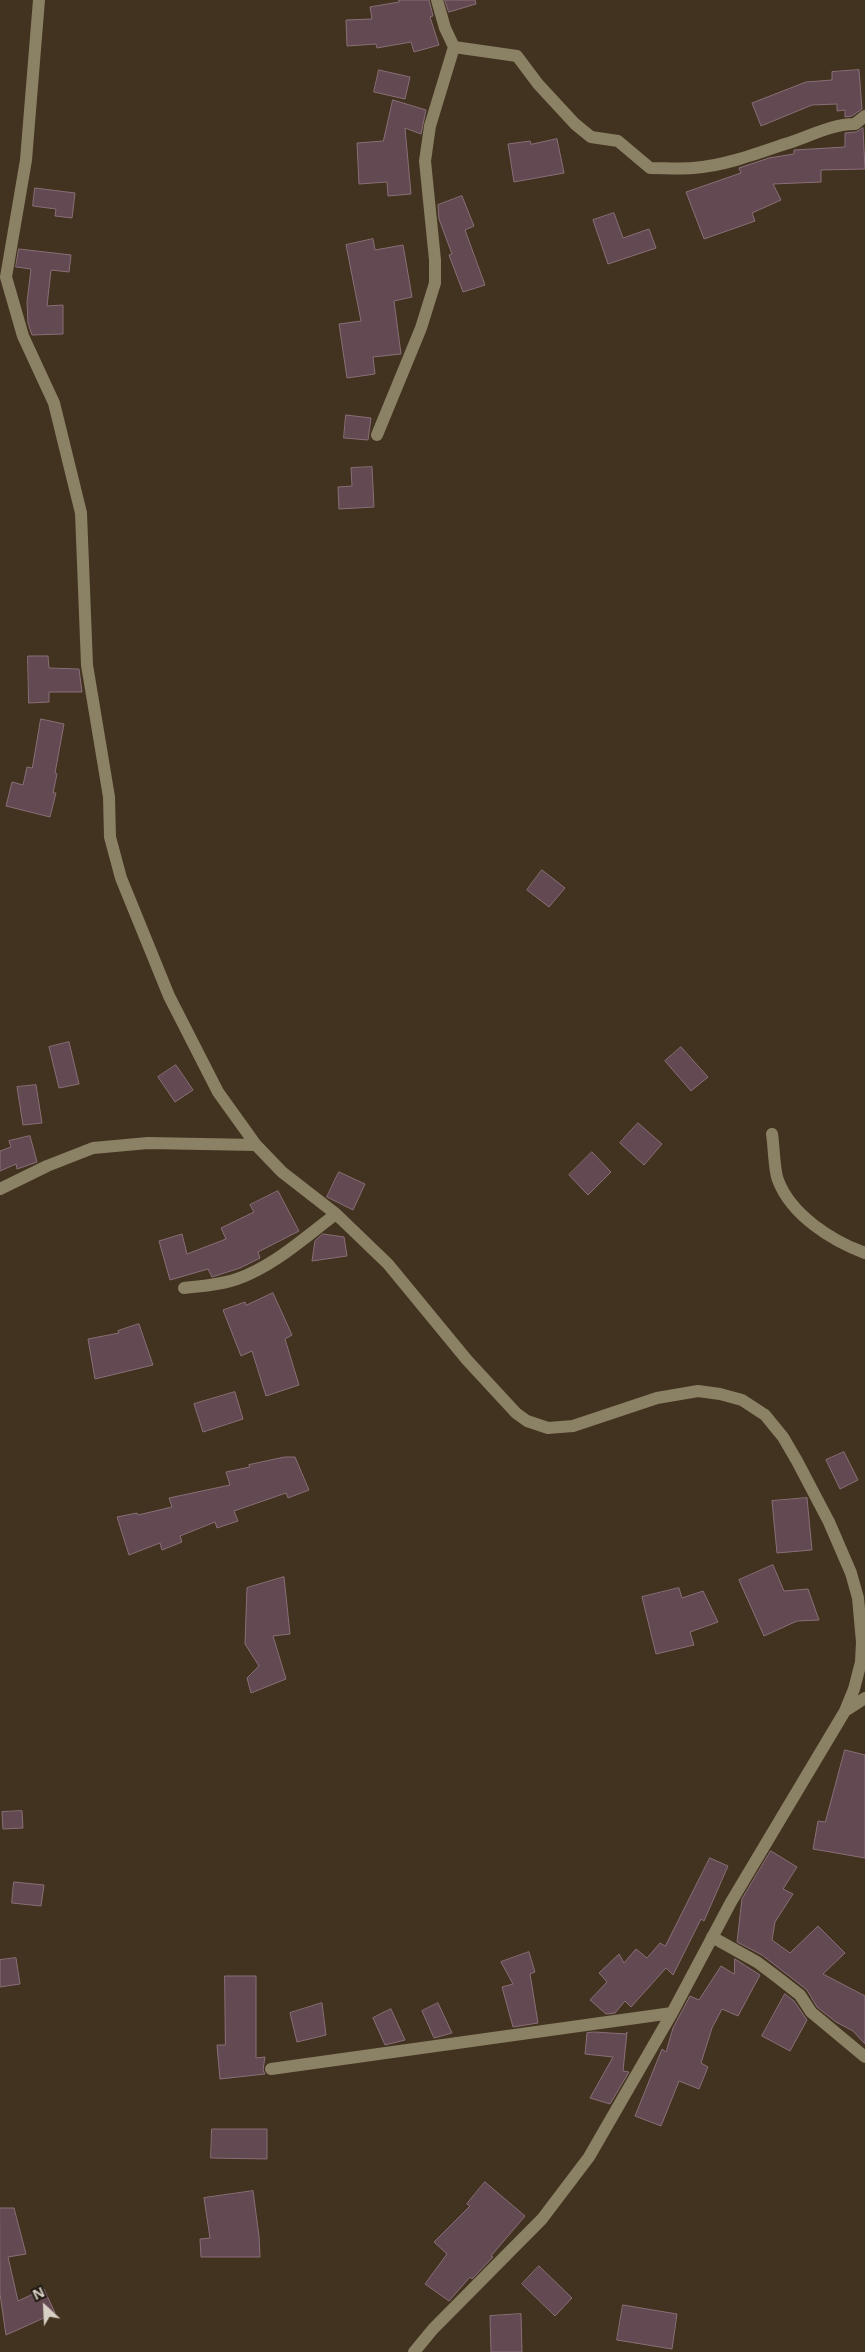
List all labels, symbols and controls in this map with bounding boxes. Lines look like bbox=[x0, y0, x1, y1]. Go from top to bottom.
north arrow bbox=[20, 2282, 70, 2332]
text: N bbox=[29, 2282, 48, 2304]

